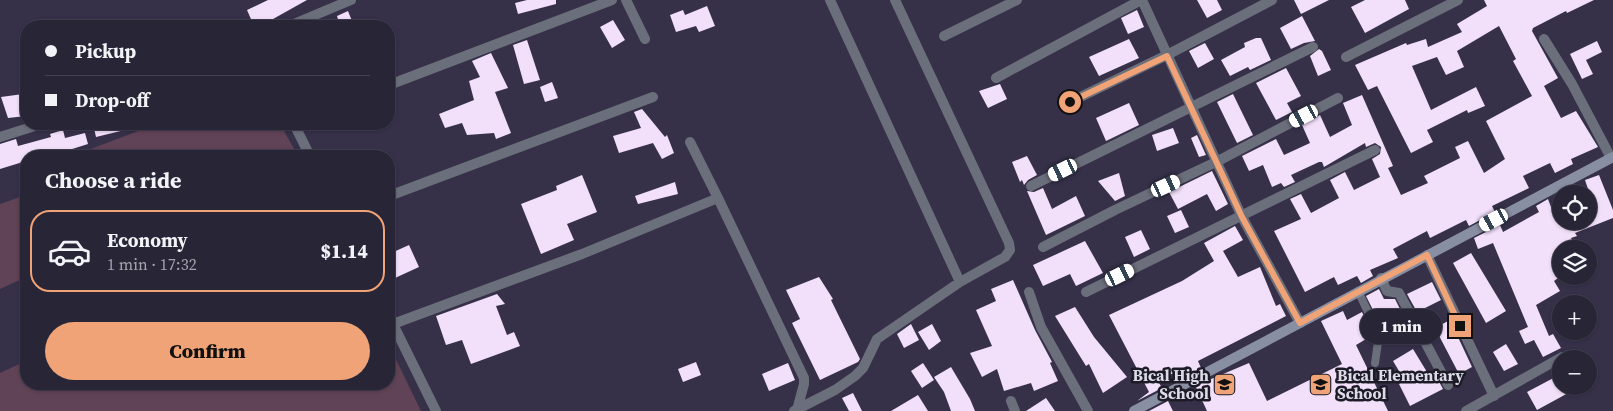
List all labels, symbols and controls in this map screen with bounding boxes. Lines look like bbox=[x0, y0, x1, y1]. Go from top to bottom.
text: Pickup bbox=[75, 38, 136, 64]
text: Drop-off bbox=[75, 87, 149, 113]
route start bbox=[1059, 91, 1081, 113]
car bbox=[1287, 102, 1320, 130]
car bbox=[1046, 157, 1079, 183]
text: Choose a ride bbox=[45, 165, 182, 195]
car bbox=[1149, 173, 1182, 199]
map controls bbox=[1552, 185, 1597, 395]
button: locate bbox=[1552, 185, 1597, 230]
car bbox=[1477, 206, 1510, 234]
text: Economy bbox=[107, 227, 188, 253]
icon: car bbox=[47, 229, 92, 274]
text: $1.14 bbox=[320, 238, 368, 264]
button: layers bbox=[1552, 240, 1597, 285]
text: 1 min · 17:32 bbox=[107, 253, 197, 275]
car bbox=[1103, 262, 1136, 288]
button: + bbox=[1552, 295, 1597, 340]
callout: 1 min bbox=[1360, 308, 1442, 344]
text: 1 min bbox=[1380, 315, 1422, 337]
route end bbox=[1449, 315, 1471, 337]
button: Confirm bbox=[45, 322, 370, 380]
button: − bbox=[1552, 350, 1597, 395]
place label: Bical High School bbox=[1133, 364, 1209, 404]
place label: Bical Elementary School bbox=[1337, 364, 1464, 404]
school or university icon: Bical High School bbox=[1213, 372, 1237, 396]
school or university icon: Bical Elementary School bbox=[1309, 372, 1333, 396]

